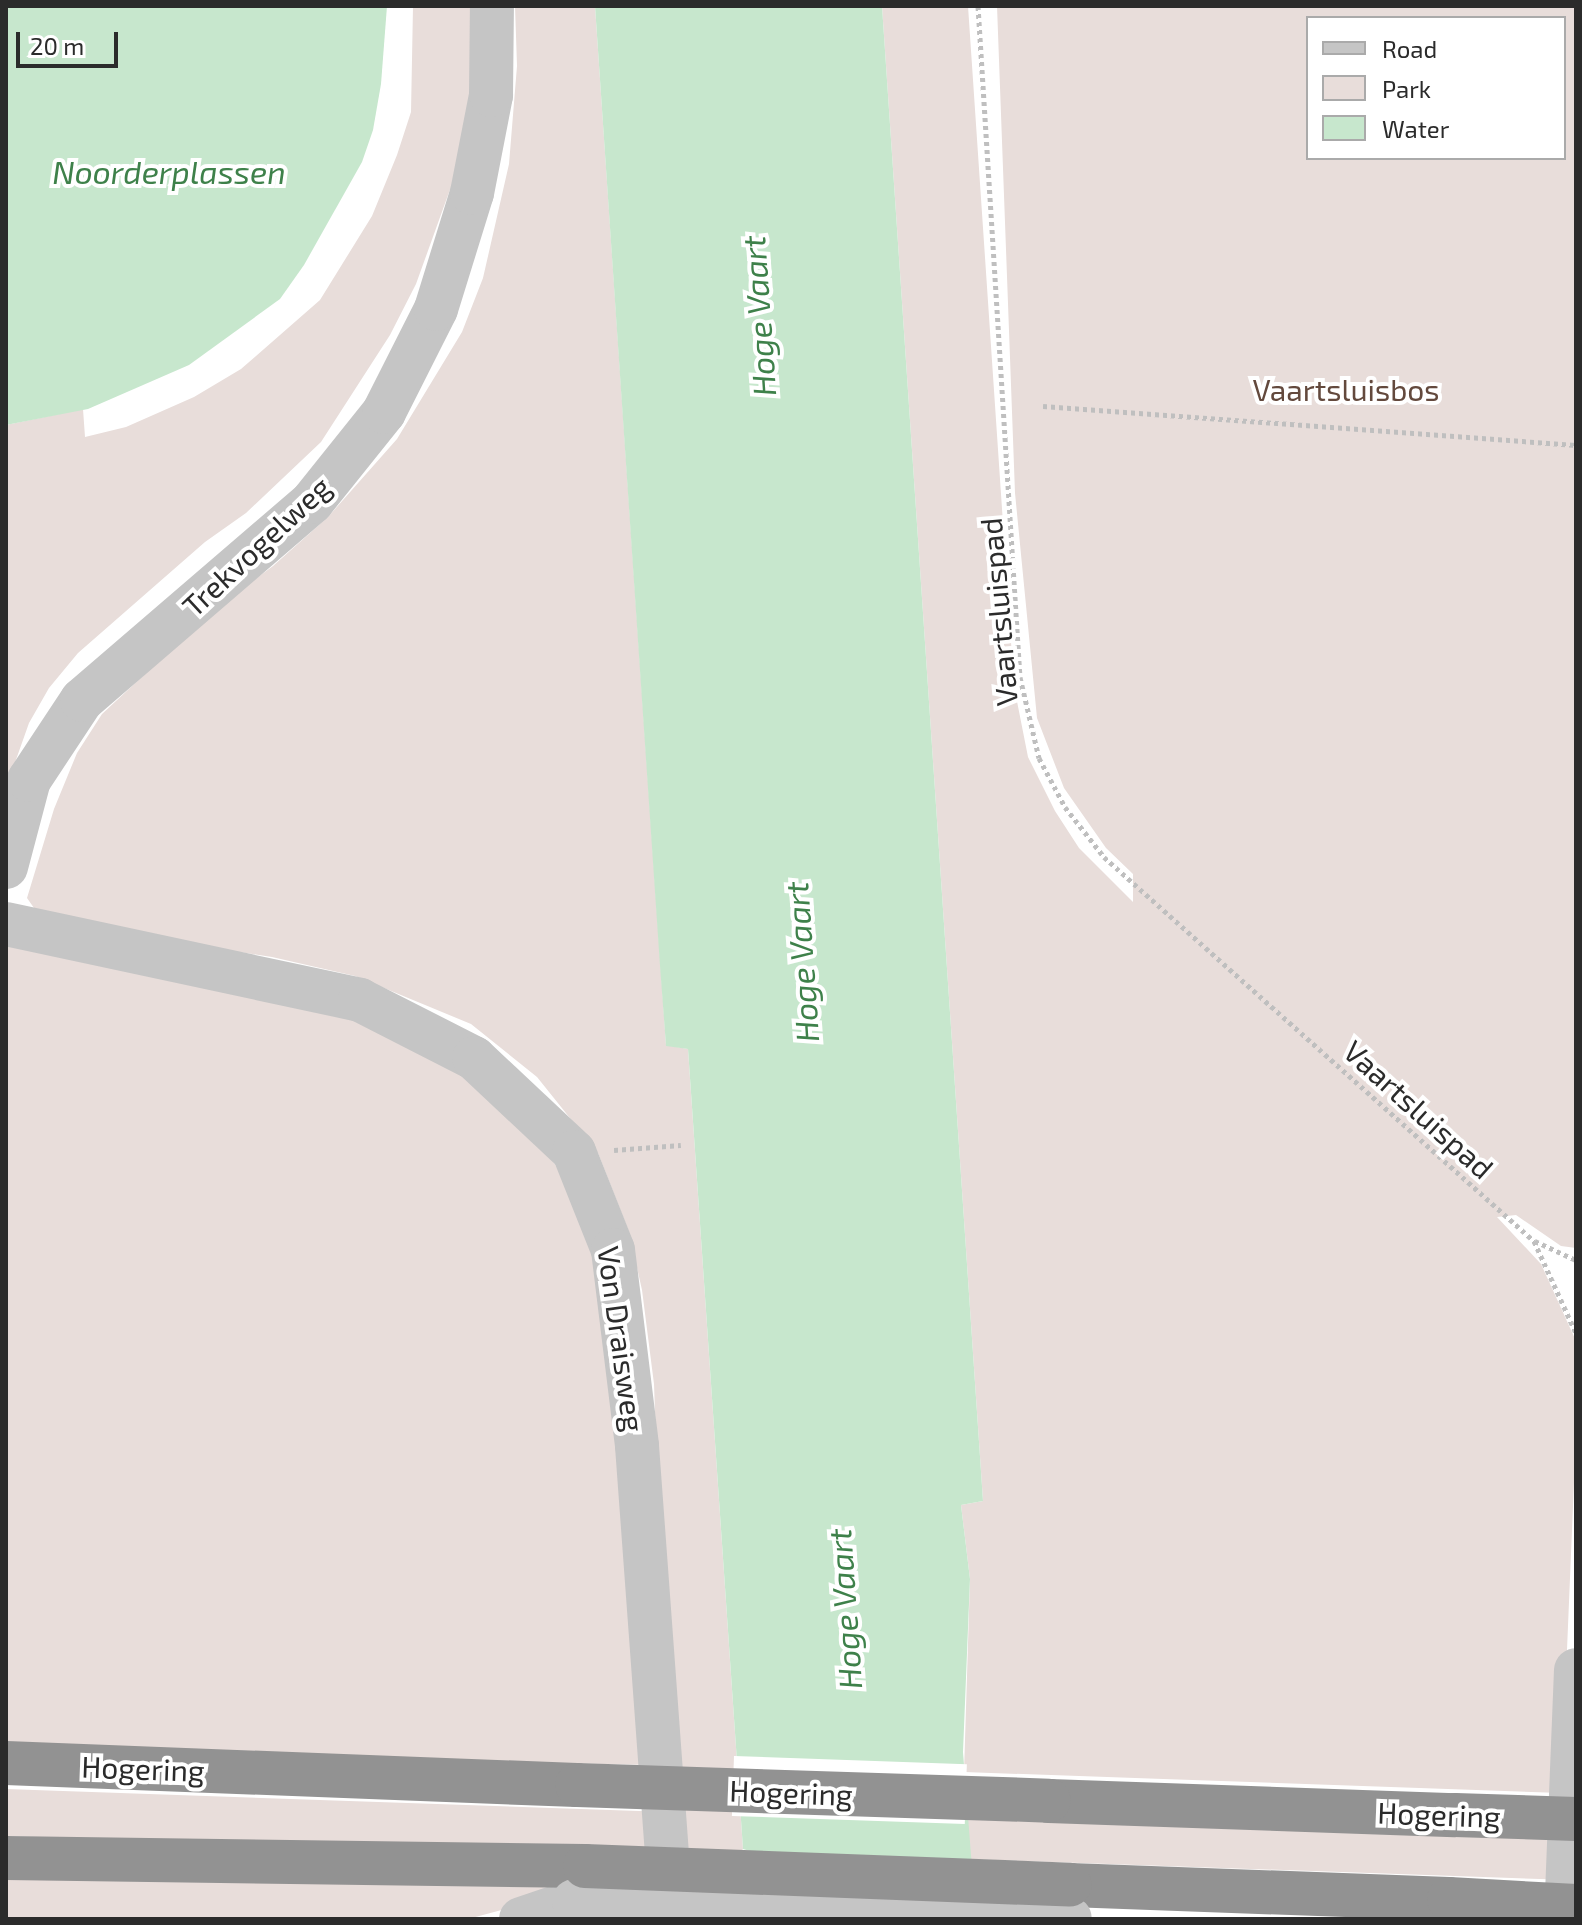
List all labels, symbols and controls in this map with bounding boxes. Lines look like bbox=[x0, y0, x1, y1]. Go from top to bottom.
scale bar bbox=[20, 16, 122, 66]
legend bbox=[1306, 16, 1566, 160]
text: 20 m bbox=[30, 31, 84, 60]
text: Road bbox=[1382, 34, 1437, 63]
text: Park bbox=[1382, 74, 1431, 103]
text: Water bbox=[1382, 114, 1449, 143]
water label: Noorderplassen bbox=[52, 152, 286, 190]
water label: Hoge Vaart bbox=[733, 234, 783, 398]
park label: Vaartsluisbos bbox=[1252, 371, 1440, 407]
street label: Trekvogelweg bbox=[175, 468, 337, 624]
street label: Vaartsluispad bbox=[972, 516, 1024, 708]
water label: Hoge Vaart bbox=[776, 880, 826, 1044]
street label: Vaartsluispad bbox=[1337, 1032, 1501, 1186]
street label: Von Draisweg bbox=[591, 1244, 653, 1434]
water label: Hoge Vaart bbox=[819, 1527, 869, 1691]
street label: Hogering bbox=[81, 1748, 205, 1788]
street label: Hogering bbox=[729, 1772, 853, 1812]
street label: Hogering bbox=[1377, 1794, 1501, 1834]

